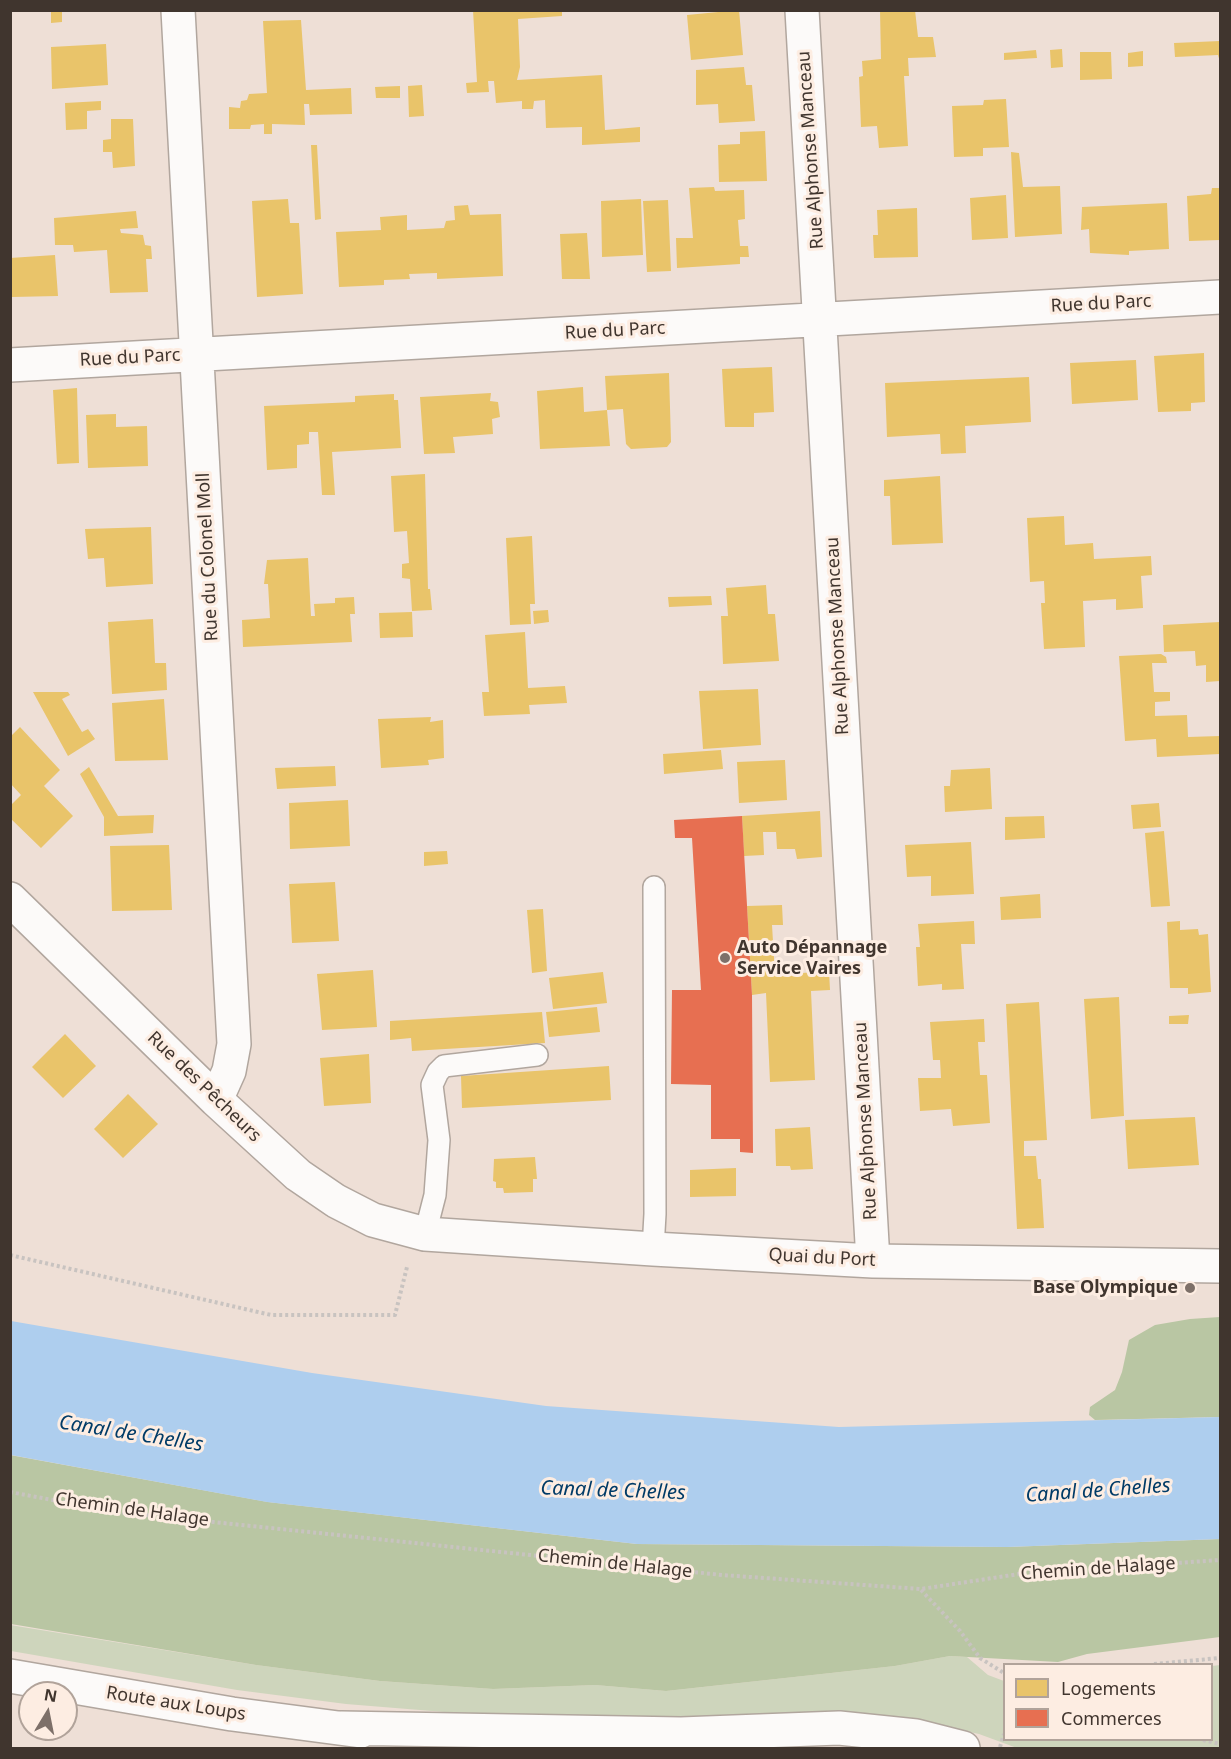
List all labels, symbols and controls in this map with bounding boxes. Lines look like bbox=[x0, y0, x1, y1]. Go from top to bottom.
street label: Rue Alphonse Manceau bbox=[793, 50, 829, 250]
street label: Rue du Parc bbox=[1050, 291, 1152, 317]
street label: Rue du Parc bbox=[564, 318, 666, 344]
street label: Rue du Parc bbox=[79, 345, 181, 371]
street label: Rue du Colonel Moll bbox=[193, 472, 223, 642]
street label: Rue Alphonse Manceau bbox=[822, 536, 854, 736]
place label: Auto Dépannage Service Vaires bbox=[737, 937, 887, 980]
marker: Auto Dépannage Service Vaires bbox=[718, 951, 732, 965]
street label: Rue Alphonse Manceau bbox=[850, 1021, 882, 1221]
street label: Rue des Pêcheurs bbox=[143, 1027, 265, 1147]
street label: Quai du Port bbox=[768, 1244, 876, 1272]
place label: Base Olympique bbox=[1033, 1277, 1178, 1299]
marker: Base Olympique bbox=[1183, 1281, 1197, 1295]
water label: Canal de Chelles bbox=[57, 1411, 205, 1457]
water label: Canal de Chelles bbox=[1025, 1474, 1171, 1508]
water label: Canal de Chelles bbox=[540, 1476, 686, 1506]
street label: Chemin de Halage bbox=[54, 1489, 210, 1531]
street label: Chemin de Halage bbox=[537, 1545, 693, 1583]
street label: Chemin de Halage bbox=[1020, 1553, 1176, 1585]
legend bbox=[1003, 1663, 1213, 1741]
text: Logements bbox=[1061, 1676, 1156, 1700]
north arrow bbox=[18, 1681, 78, 1741]
street label: Route aux Loups bbox=[105, 1682, 247, 1726]
text: N bbox=[42, 1683, 59, 1707]
text: Commerces bbox=[1061, 1706, 1162, 1730]

